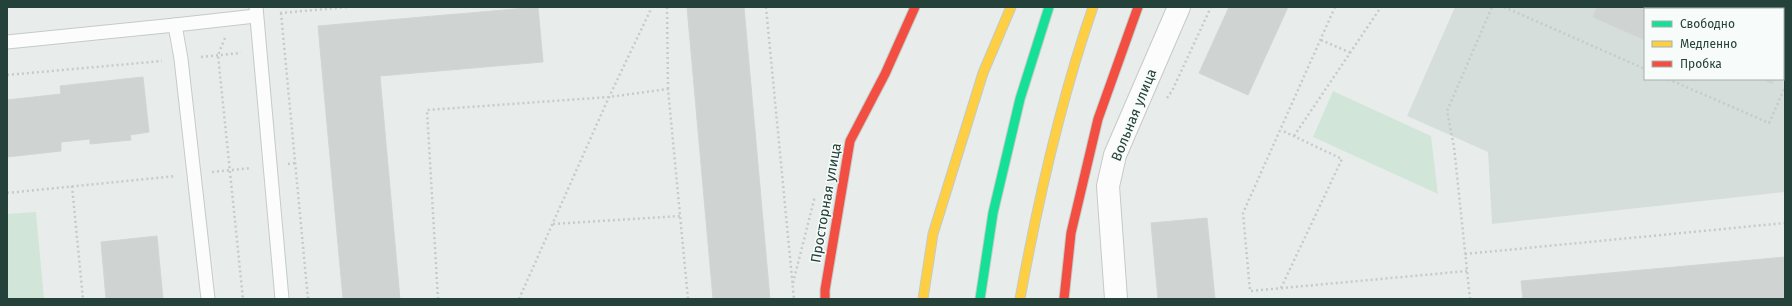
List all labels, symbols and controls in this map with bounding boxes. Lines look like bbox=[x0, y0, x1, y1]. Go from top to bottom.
legend bbox=[1644, 8, 1784, 80]
text: Свободно bbox=[1680, 17, 1735, 31]
text: Медленно bbox=[1680, 37, 1737, 51]
text: Пробка bbox=[1680, 57, 1722, 71]
street label: Вольная улица bbox=[1108, 66, 1160, 164]
street label: Просторная улица bbox=[807, 142, 845, 264]

